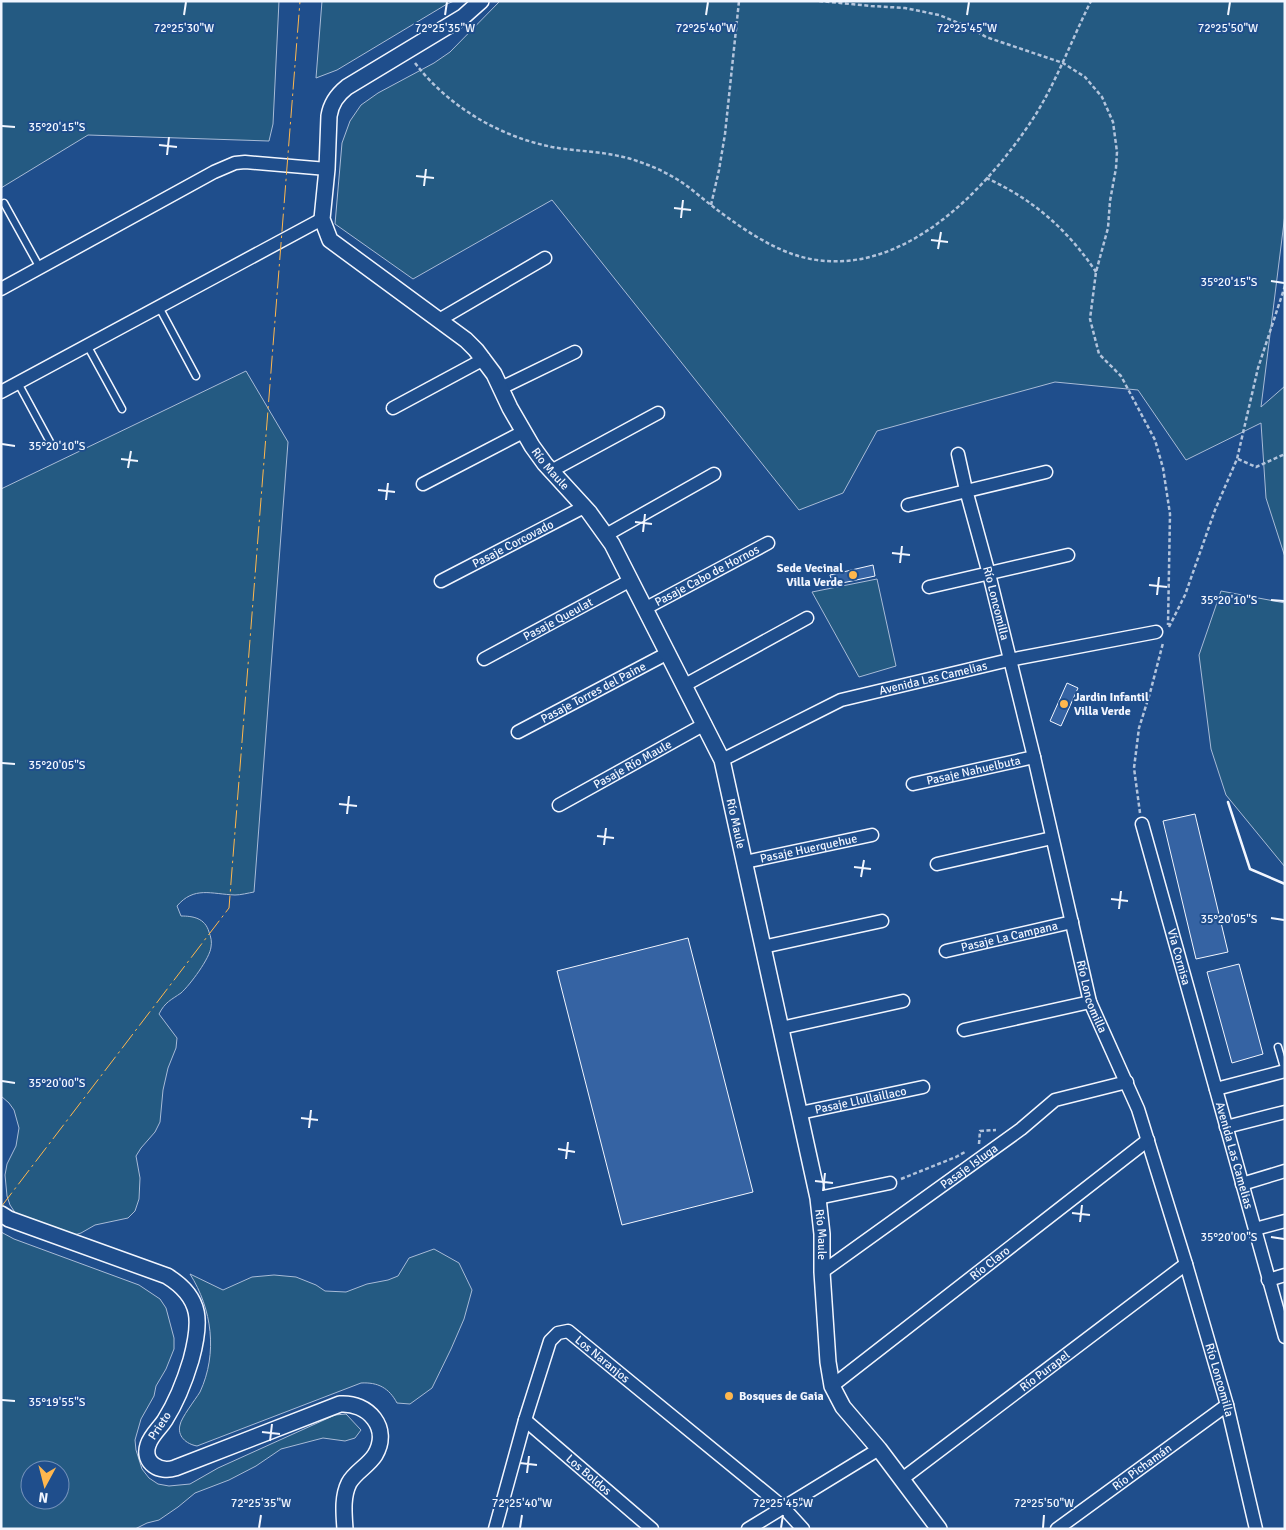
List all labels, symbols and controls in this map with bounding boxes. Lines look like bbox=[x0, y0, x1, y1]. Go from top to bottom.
text: 72°25'30"W bbox=[154, 21, 214, 36]
text: 72°25'35"W bbox=[415, 21, 475, 36]
text: 72°25'40"W bbox=[676, 21, 736, 36]
text: 72°25'45"W bbox=[937, 21, 997, 36]
text: 72°25'50"W bbox=[1198, 21, 1258, 36]
text: 35°20'15"S bbox=[28, 120, 86, 135]
text: 35°20'15"S bbox=[1200, 275, 1258, 290]
text: 35°20'10"S bbox=[28, 439, 86, 454]
street label: Río Maule bbox=[528, 445, 573, 493]
street label: Pasaje Corcovado bbox=[470, 517, 556, 571]
street label: Pasaje Cabo de Hornos bbox=[652, 542, 762, 610]
place label: Sede Vecinal Villa Verde bbox=[777, 561, 843, 590]
street label: Río Loncomilla bbox=[980, 564, 1013, 642]
marker: Sede Vecinal Villa Verde bbox=[847, 569, 859, 581]
text: 35°20'10"S bbox=[1200, 593, 1258, 608]
street label: Pasaje Queulat bbox=[521, 594, 595, 644]
street label: Avenida Las Camelias bbox=[878, 658, 989, 698]
street label: Pasaje Torres del Paine bbox=[538, 659, 648, 726]
place label: Jardin Infantil Villa Verde bbox=[1074, 690, 1149, 719]
marker: Jardin Infantil Villa Verde bbox=[1058, 698, 1070, 710]
street label: Pasaje Río Maule bbox=[591, 737, 674, 792]
street label: Pasaje Nahuelbuta bbox=[925, 753, 1022, 788]
text: 35°20'05"S bbox=[28, 758, 86, 773]
street label: Río Maule bbox=[723, 797, 749, 850]
street label: Pasaje Huerquehue bbox=[759, 831, 859, 866]
text: 35°20'05"S bbox=[1200, 912, 1258, 927]
street label: Pasaje La Campana bbox=[959, 918, 1059, 955]
street label: Vía Cornisa bbox=[1164, 927, 1194, 987]
street label: Río Loncomilla bbox=[1073, 959, 1110, 1035]
text: 35°20'00"S bbox=[28, 1076, 86, 1091]
street label: Pasaje Llullaillaco bbox=[813, 1083, 908, 1117]
street label: Avenida Las Camelias bbox=[1212, 1100, 1256, 1211]
street label: Pasaje Isluga bbox=[937, 1141, 1001, 1192]
street label: Río Maule bbox=[812, 1208, 830, 1260]
text: 35°20'00"S bbox=[1200, 1230, 1258, 1245]
street label: Río Claro bbox=[967, 1243, 1013, 1283]
street label: Los Naranjos bbox=[572, 1332, 633, 1386]
street label: Río Loncomilla bbox=[1202, 1341, 1237, 1418]
street label: Río Purapel bbox=[1017, 1347, 1073, 1395]
place label: Bosques de Gaia bbox=[739, 1389, 824, 1404]
marker: Bosques de Gaia bbox=[723, 1390, 735, 1402]
text: 35°19'55"S bbox=[28, 1395, 86, 1410]
street label: Prieto bbox=[145, 1409, 175, 1443]
street label: Río Pichamán bbox=[1109, 1440, 1175, 1494]
street label: Los Boldos bbox=[563, 1451, 614, 1498]
north arrow bbox=[20, 1460, 70, 1510]
text: N bbox=[38, 1488, 49, 1506]
text: 72°25'35"W bbox=[231, 1496, 291, 1511]
text: 72°25'40"W bbox=[492, 1496, 552, 1511]
text: 72°25'45"W bbox=[753, 1496, 813, 1511]
text: 72°25'50"W bbox=[1014, 1496, 1074, 1511]

